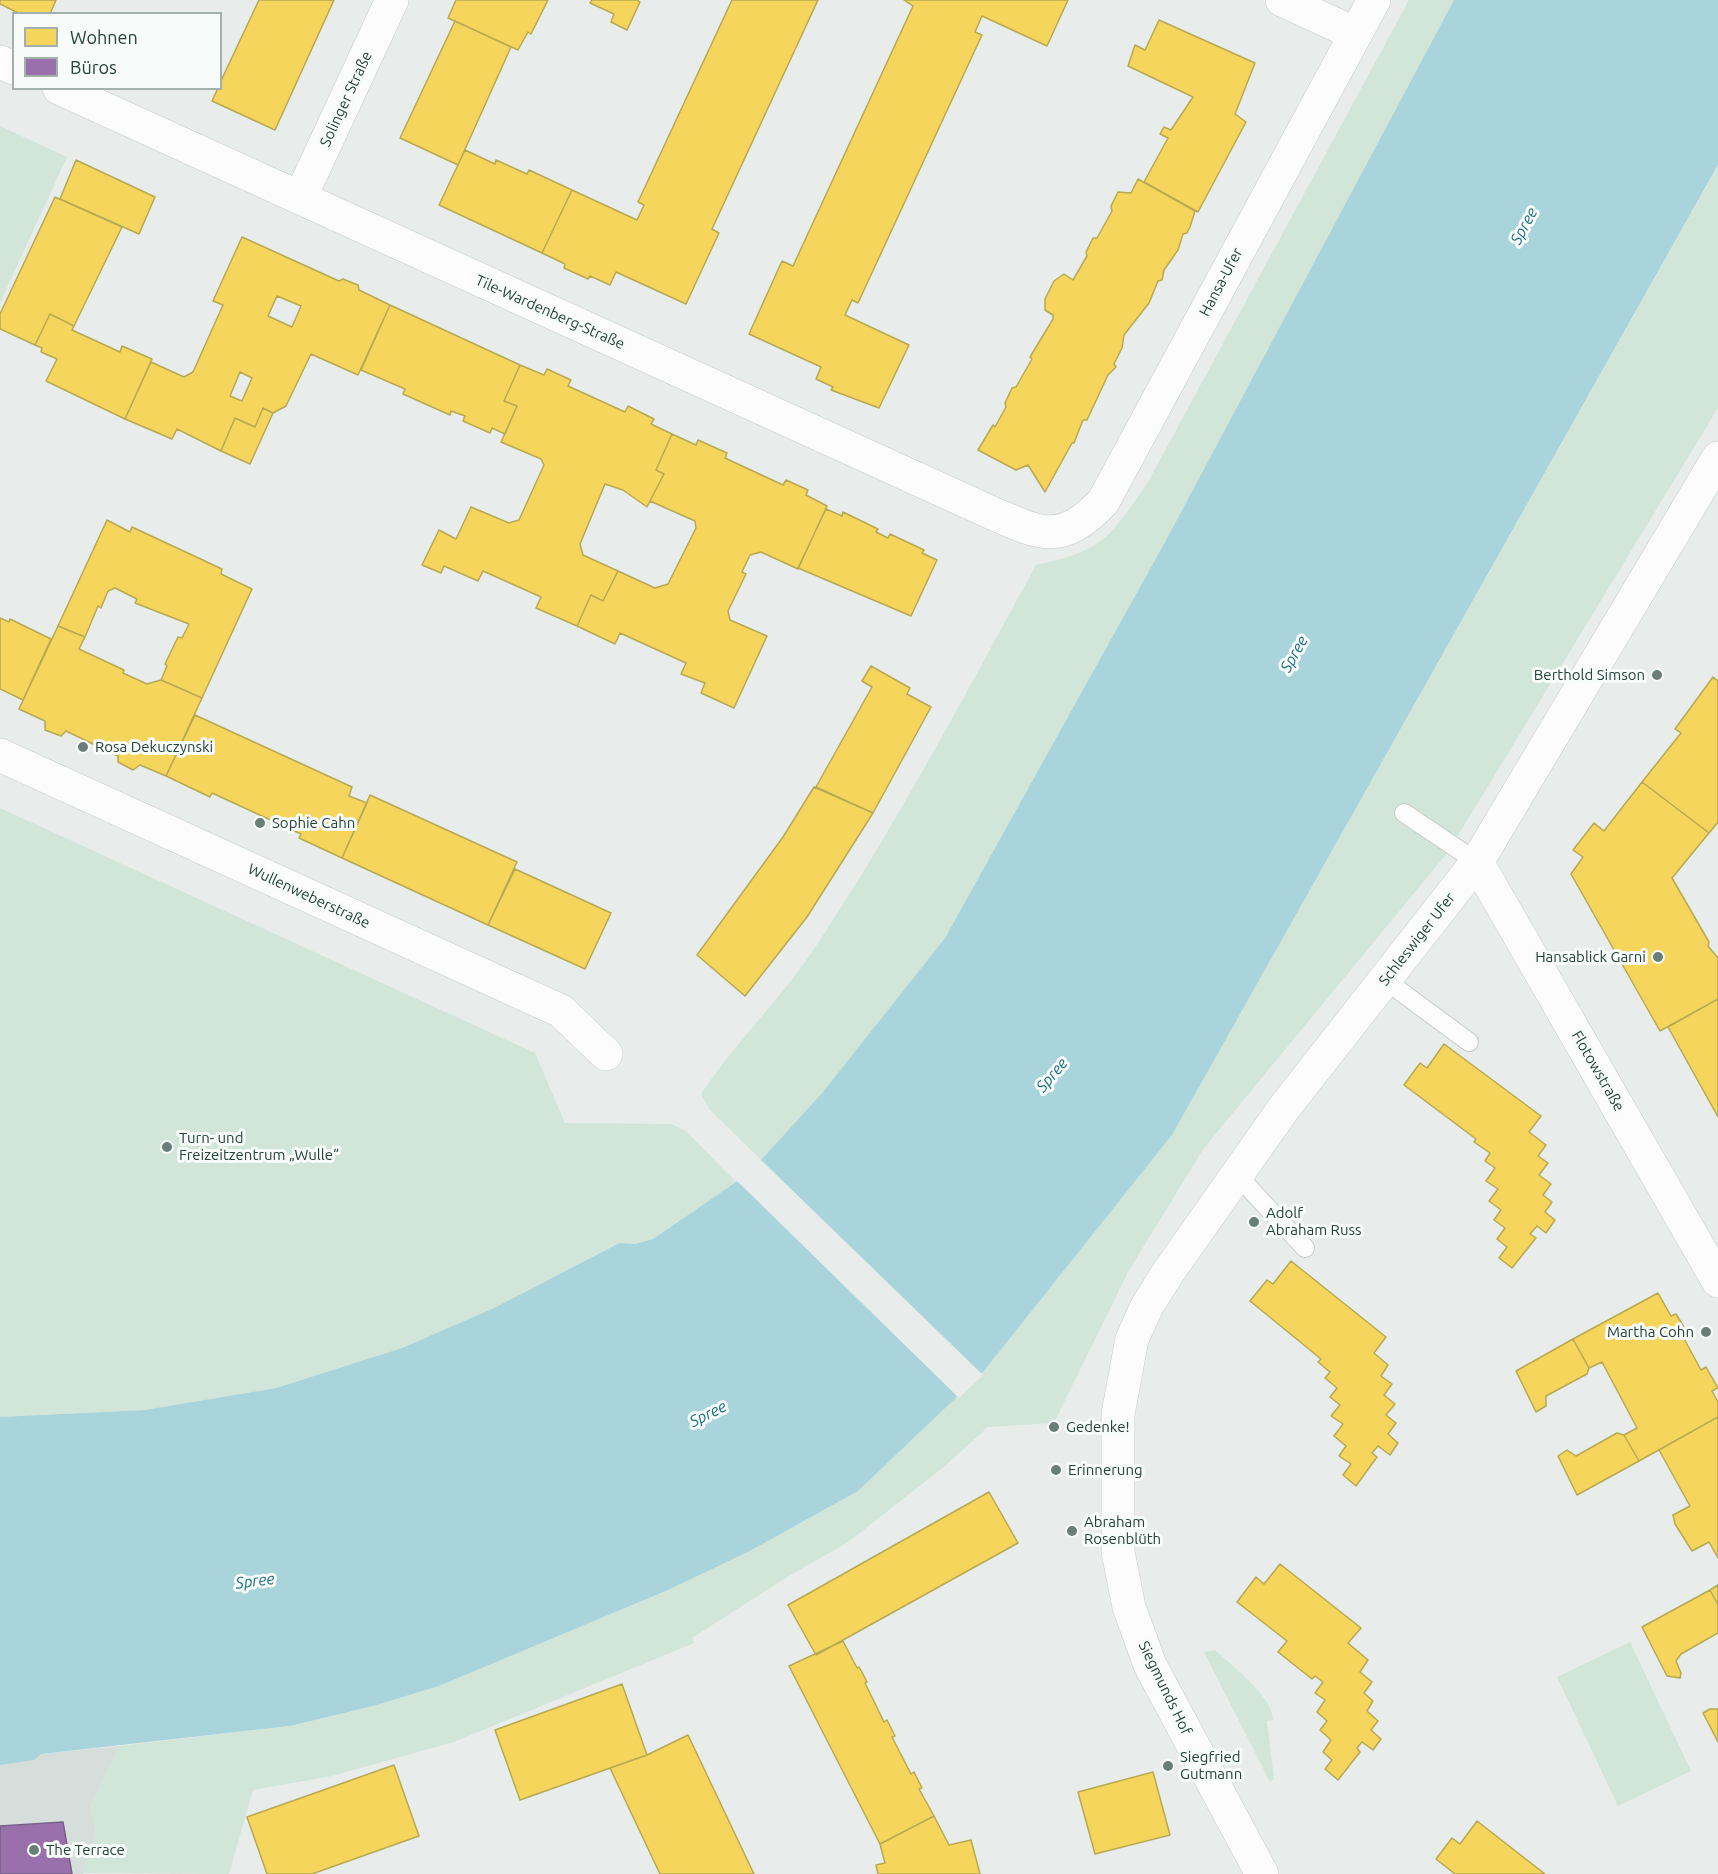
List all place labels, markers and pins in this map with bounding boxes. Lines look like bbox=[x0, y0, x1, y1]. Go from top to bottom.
place label: Berthold Simson bbox=[1534, 666, 1645, 684]
marker: Berthold Simson bbox=[1650, 668, 1664, 682]
place label: Rosa Dekuczynski bbox=[95, 738, 213, 756]
marker: Rosa Dekuczynski bbox=[76, 740, 90, 754]
place label: Sophie Cahn bbox=[272, 814, 355, 832]
marker: Sophie Cahn bbox=[253, 816, 267, 830]
place label: Hansablick Garni bbox=[1535, 948, 1646, 966]
marker: Hansablick Garni bbox=[1651, 950, 1665, 964]
place label: Turn- und Freizeitzentrum „Wulle“ bbox=[179, 1129, 339, 1164]
marker: Turn- und Freizeitzentrum „Wulle“ bbox=[160, 1140, 174, 1154]
place label: Adolf Abraham Russ bbox=[1266, 1204, 1361, 1239]
marker: Adolf Abraham Russ bbox=[1247, 1215, 1261, 1229]
place label: Martha Cohn bbox=[1607, 1323, 1694, 1341]
marker: Martha Cohn bbox=[1699, 1325, 1713, 1339]
place label: Gedenke! bbox=[1066, 1418, 1130, 1436]
marker: Gedenke! bbox=[1047, 1420, 1061, 1434]
place label: Erinnerung bbox=[1068, 1461, 1143, 1479]
marker: Erinnerung bbox=[1049, 1463, 1063, 1477]
place label: Abraham Rosenblüth bbox=[1084, 1513, 1161, 1548]
marker: Abraham Rosenblüth bbox=[1065, 1524, 1079, 1538]
place label: Siegfried Gutmann bbox=[1180, 1748, 1242, 1783]
marker: Siegfried Gutmann bbox=[1161, 1759, 1175, 1773]
place label: The Terrace bbox=[46, 1841, 125, 1859]
marker: The Terrace bbox=[27, 1843, 41, 1857]

